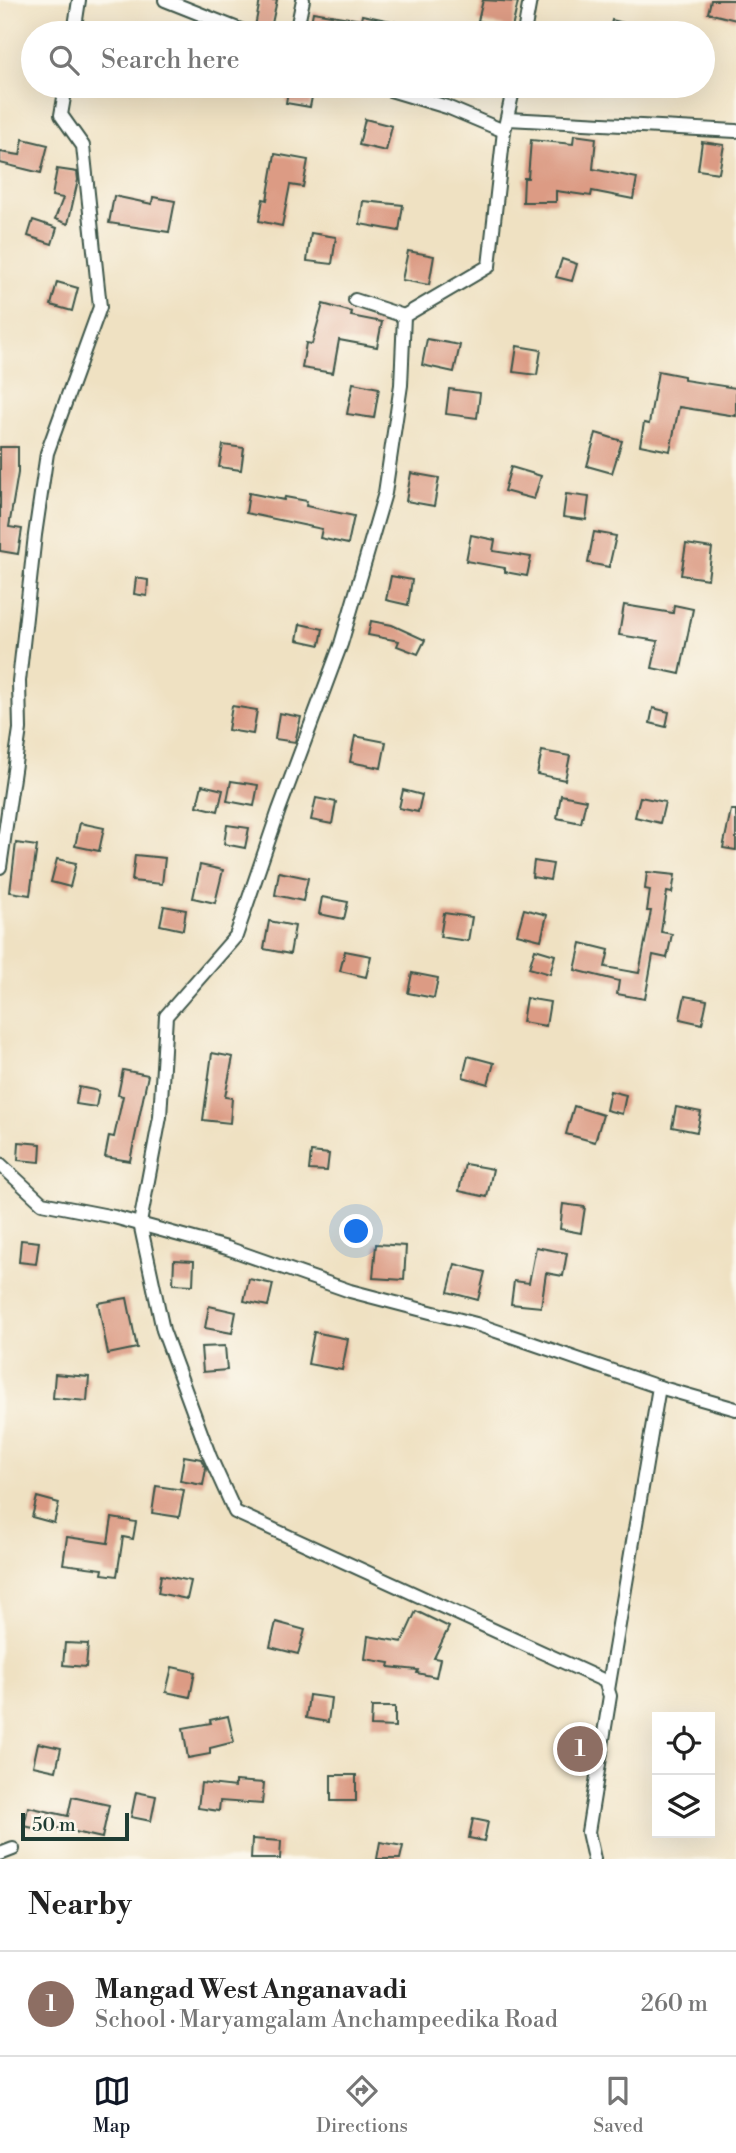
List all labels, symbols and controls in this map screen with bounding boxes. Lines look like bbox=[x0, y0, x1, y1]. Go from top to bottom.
search box bbox=[21, 21, 715, 98]
icon: search bbox=[45, 41, 83, 79]
text: Search here bbox=[101, 44, 240, 76]
your location bbox=[339, 1214, 373, 1248]
map controls bbox=[652, 1712, 715, 1838]
button: locate bbox=[652, 1712, 715, 1775]
pin: 1 bbox=[557, 1723, 603, 1775]
button: layers bbox=[652, 1775, 715, 1838]
scale bar bbox=[21, 1810, 130, 1842]
text: 50 m bbox=[32, 1813, 76, 1837]
text: Nearby bbox=[28, 1886, 132, 1924]
text: Mangad West Anganavadi bbox=[95, 1974, 407, 2006]
text: 1 bbox=[45, 1990, 57, 2018]
text: 260 m bbox=[641, 1990, 708, 2018]
text: School · Maryamgalam Anchampeedika Road bbox=[95, 2006, 558, 2034]
tab: Map bbox=[93, 2072, 131, 2138]
tab: Directions bbox=[316, 2072, 408, 2138]
tab: Saved bbox=[593, 2072, 643, 2138]

